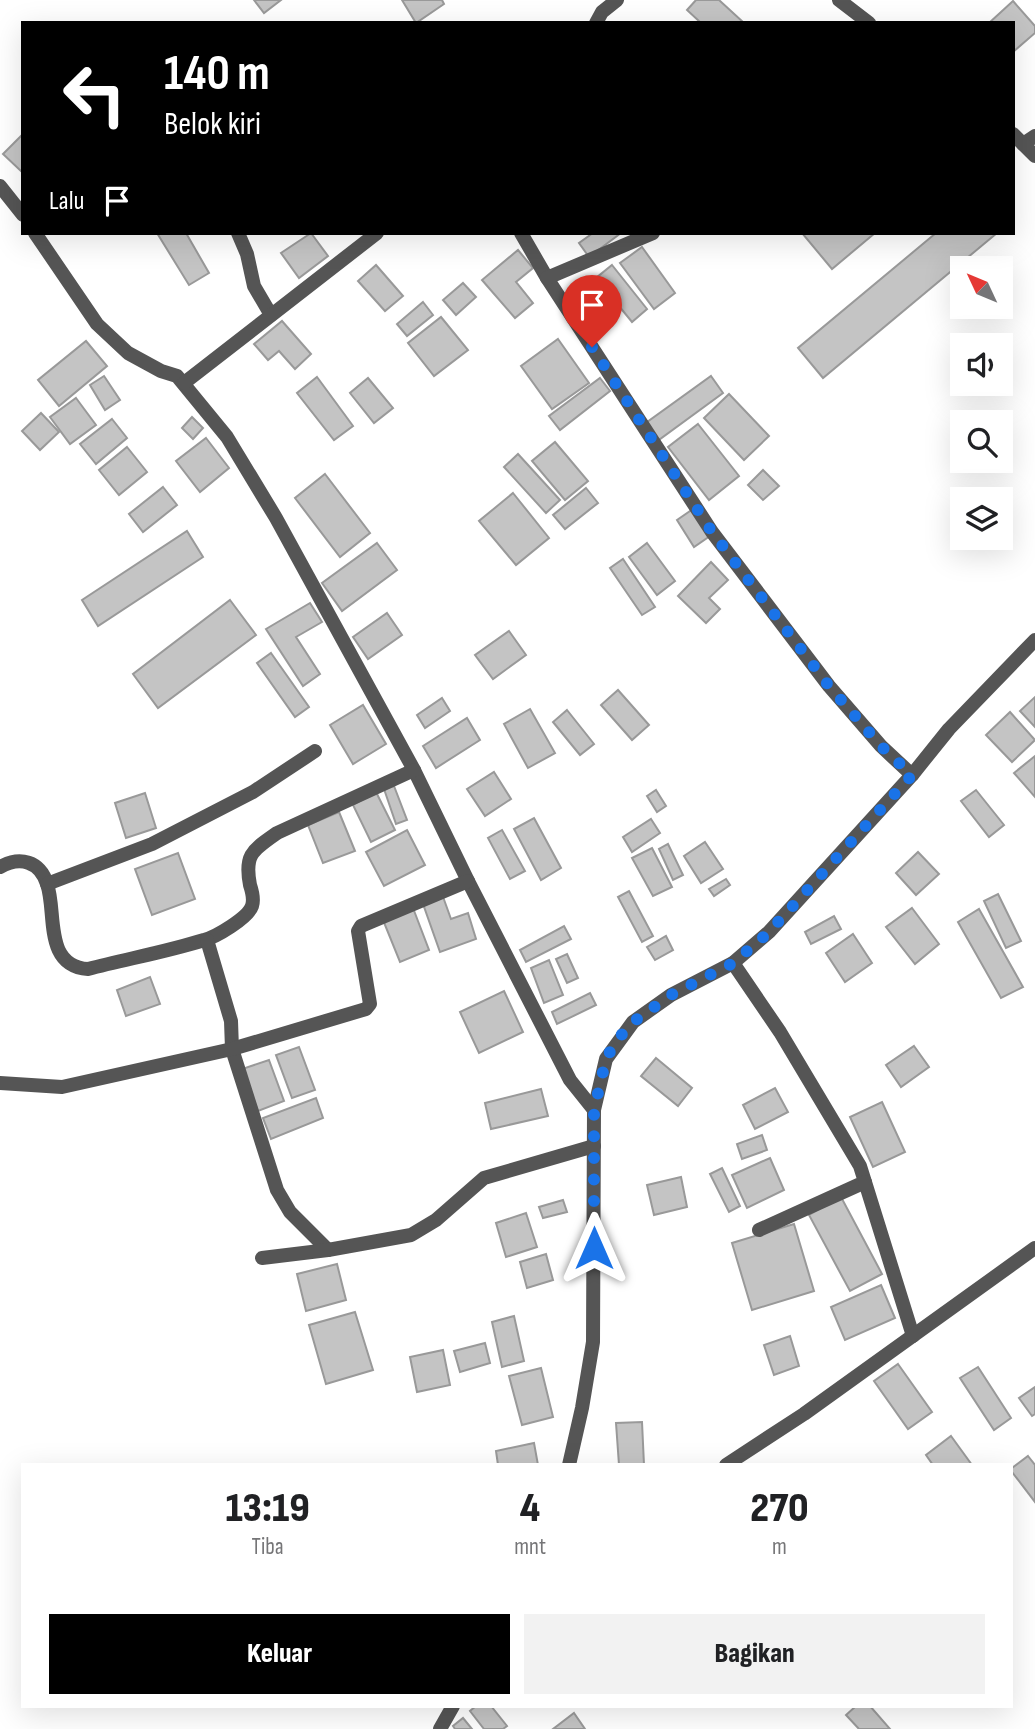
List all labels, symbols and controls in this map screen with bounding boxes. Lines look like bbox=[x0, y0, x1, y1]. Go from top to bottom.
text: 140 m bbox=[164, 45, 270, 104]
icon: left bbox=[49, 49, 140, 140]
text: Belok kiri bbox=[164, 105, 261, 144]
icon: arrive bbox=[98, 182, 136, 220]
text: Lalu bbox=[49, 186, 84, 217]
north arrow bbox=[950, 256, 1013, 318]
map controls bbox=[950, 256, 1013, 550]
pin bbox=[562, 275, 622, 347]
icon: arrive bbox=[573, 286, 611, 324]
button: sound bbox=[950, 333, 1013, 396]
button: search bbox=[950, 410, 1013, 473]
button: layers bbox=[950, 487, 1013, 550]
position arrow bbox=[557, 1211, 631, 1285]
text: 13:19 bbox=[225, 1483, 310, 1534]
text: 4 bbox=[520, 1483, 540, 1534]
text: 270 bbox=[750, 1483, 809, 1534]
text: Tiba bbox=[252, 1533, 284, 1561]
text: mnt bbox=[514, 1533, 546, 1561]
text: m bbox=[772, 1533, 787, 1561]
button: Keluar bbox=[49, 1614, 510, 1694]
button: Bagikan bbox=[524, 1614, 985, 1694]

